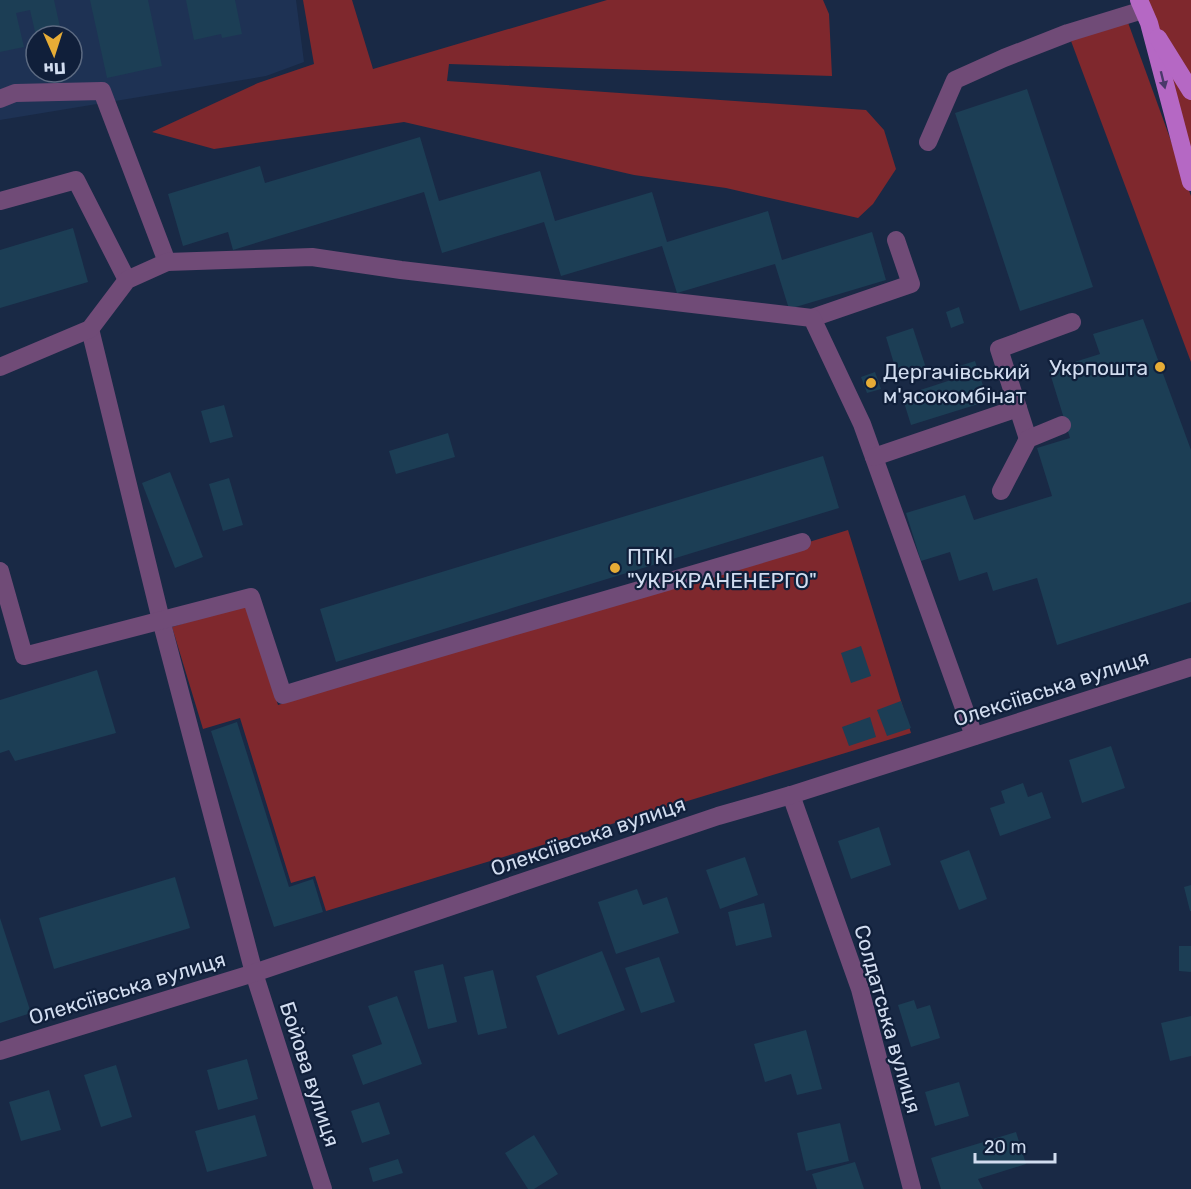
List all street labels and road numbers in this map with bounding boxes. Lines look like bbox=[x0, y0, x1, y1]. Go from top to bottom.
street label: Олексіївська вулиця bbox=[950, 645, 1152, 731]
street label: Олексіївська вулиця bbox=[487, 791, 689, 881]
street label: Солдатська вулиця bbox=[849, 922, 927, 1116]
street label: Олексіївська вулиця bbox=[26, 946, 228, 1030]
street label: Бойова вулиця bbox=[275, 998, 345, 1150]

